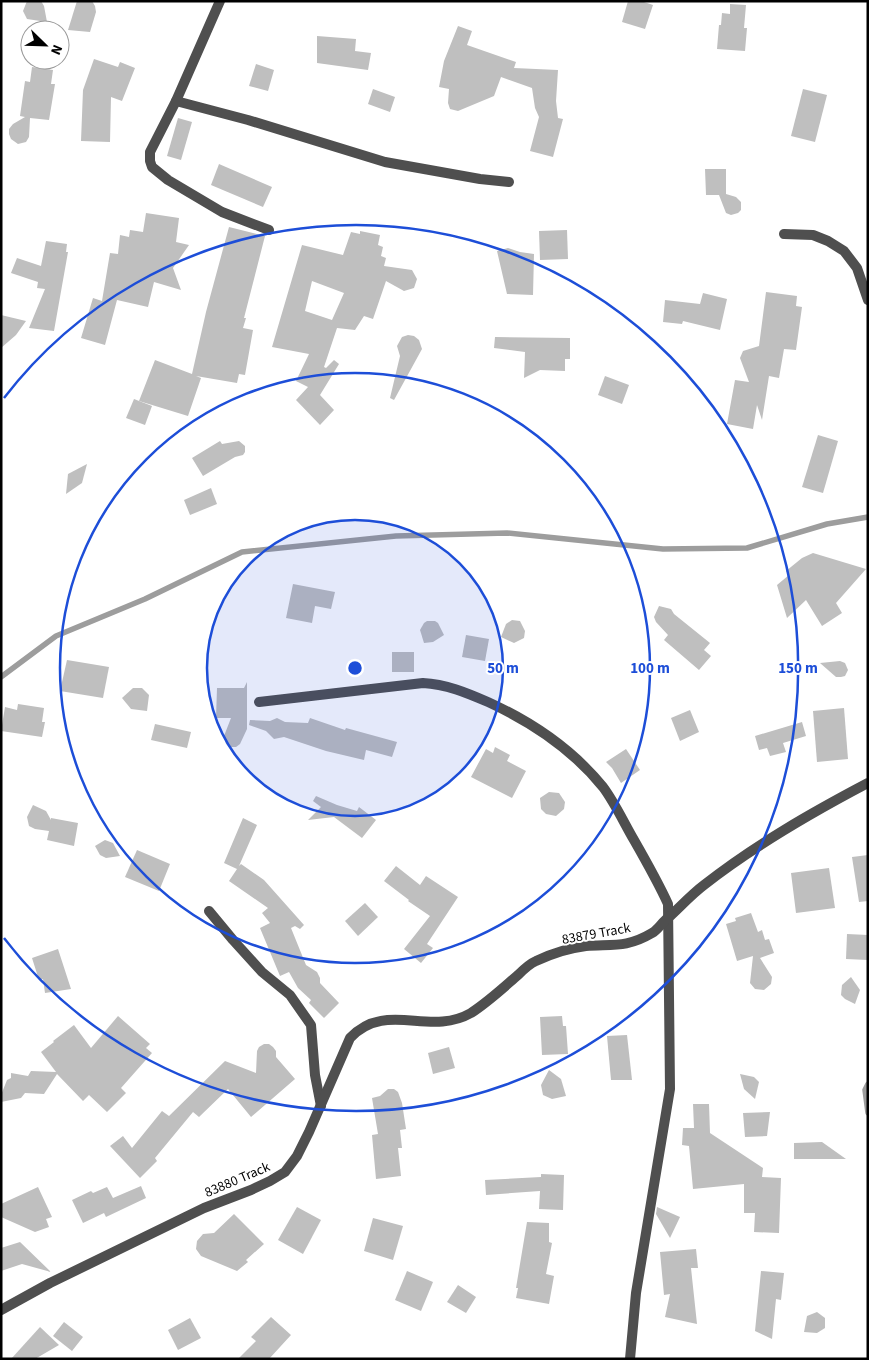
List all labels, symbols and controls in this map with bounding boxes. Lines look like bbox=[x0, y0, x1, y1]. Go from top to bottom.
north arrow bbox=[20, 20, 70, 70]
text: N bbox=[45, 41, 67, 58]
text: 50 m bbox=[487, 658, 519, 679]
text: 100 m bbox=[630, 658, 670, 679]
text: 150 m bbox=[778, 658, 818, 679]
centre of rings bbox=[346, 659, 364, 677]
street label: 83879 Track bbox=[560, 918, 632, 950]
street label: 83880 Track bbox=[202, 1157, 273, 1203]

